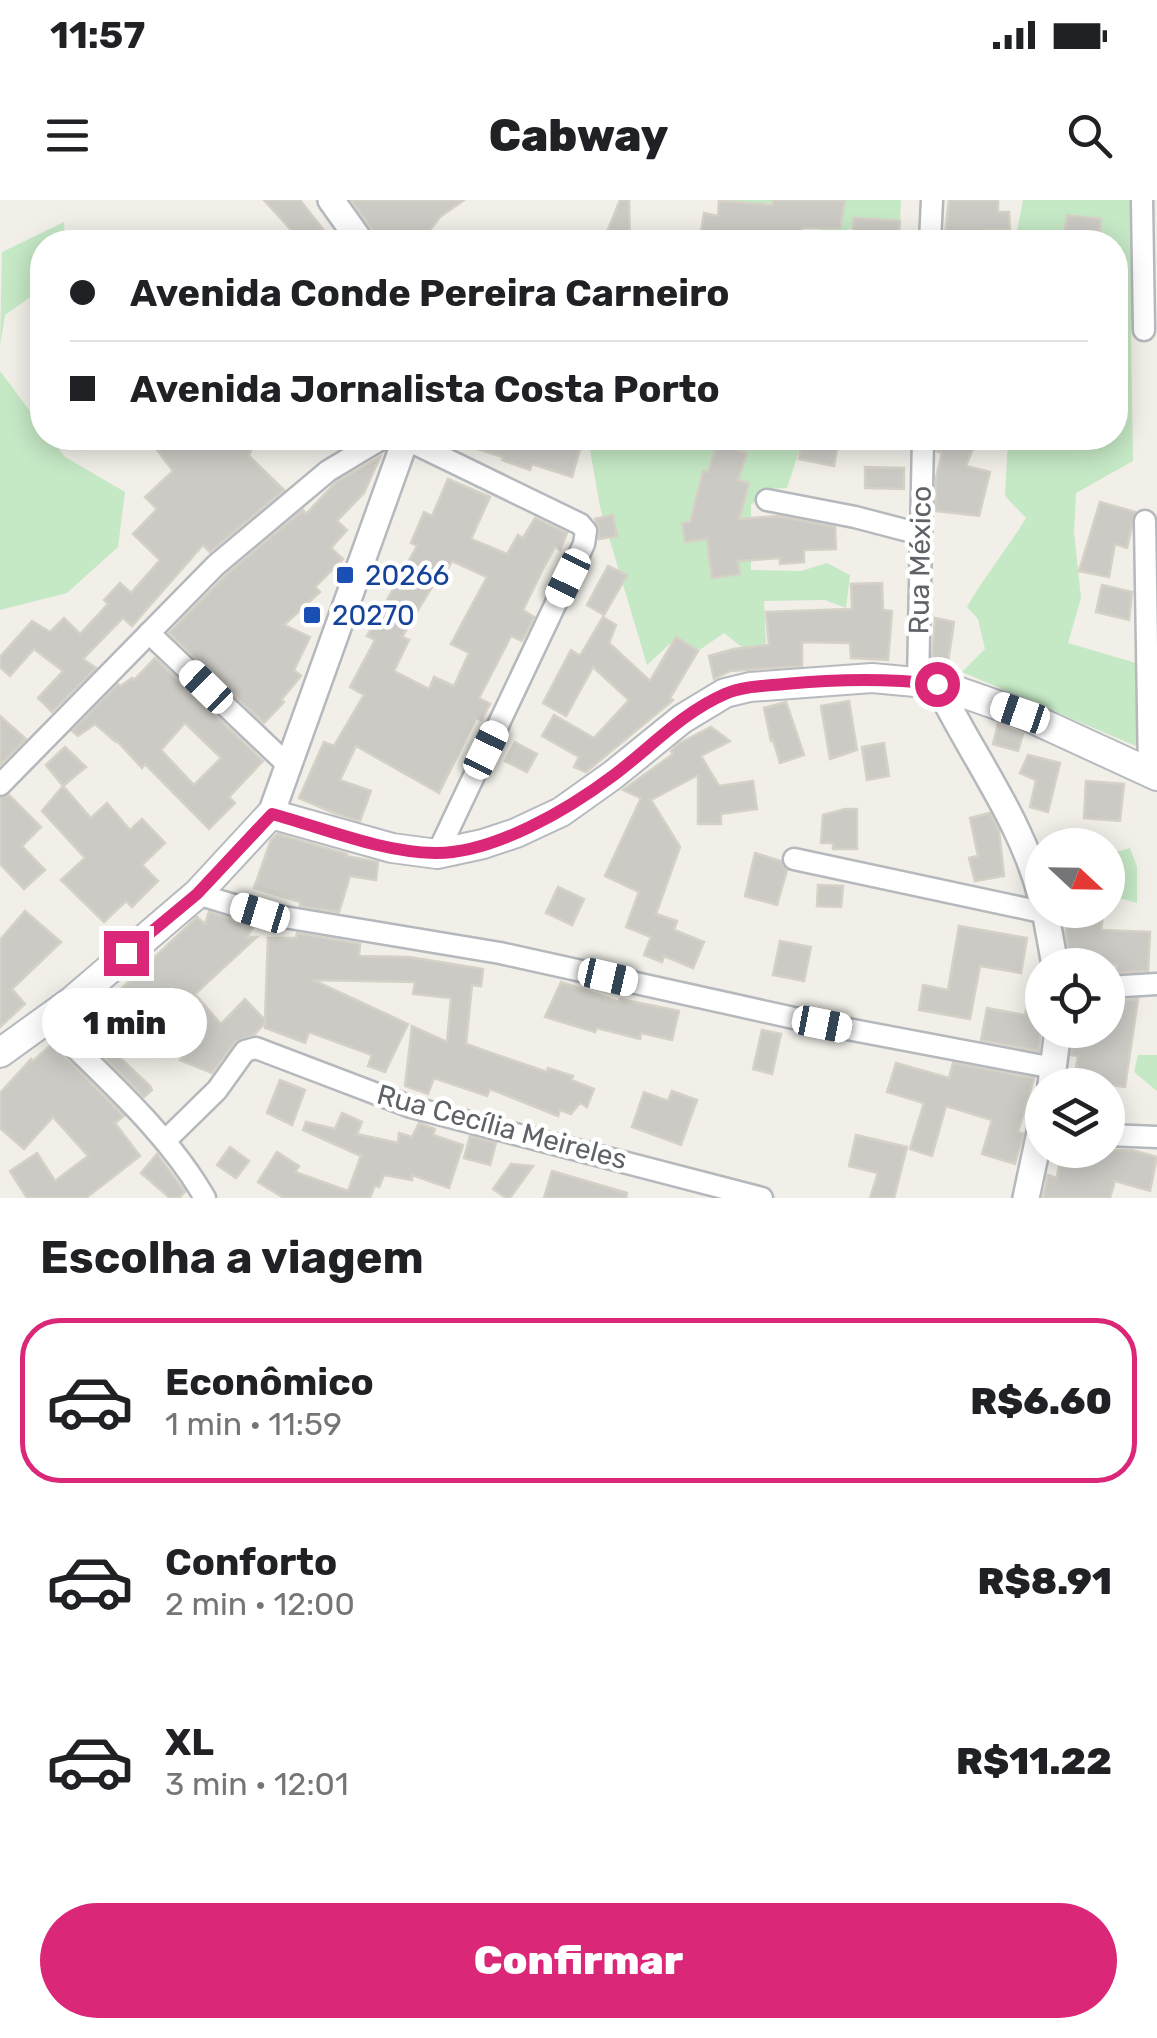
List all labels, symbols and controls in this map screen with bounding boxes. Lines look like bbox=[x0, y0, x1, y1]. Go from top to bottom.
text: 11:57 bbox=[50, 12, 145, 58]
icon: menu bbox=[40, 108, 95, 163]
icon: search bbox=[1062, 108, 1117, 163]
text: Cabway bbox=[489, 109, 668, 162]
text: Avenida Conde Pereira Carneiro bbox=[130, 270, 729, 316]
text: Avenida Jornalista Costa Porto bbox=[130, 366, 720, 412]
street label: Rua México bbox=[902, 485, 938, 635]
car bbox=[541, 544, 595, 612]
place label: 20266 bbox=[365, 559, 449, 592]
marker: 20266 bbox=[334, 564, 356, 586]
place label: 20270 bbox=[332, 599, 415, 632]
marker: 20270 bbox=[301, 604, 323, 626]
car bbox=[174, 655, 238, 719]
route start bbox=[915, 662, 960, 707]
car bbox=[987, 689, 1053, 737]
car bbox=[459, 716, 513, 784]
north arrow bbox=[1025, 828, 1125, 928]
map controls bbox=[1025, 828, 1125, 1168]
car bbox=[227, 890, 293, 936]
route end bbox=[104, 931, 149, 976]
button: locate bbox=[1025, 948, 1125, 1048]
car bbox=[575, 956, 641, 998]
callout: 1 min bbox=[44, 988, 208, 1058]
text: 1 min bbox=[83, 1004, 166, 1042]
car bbox=[790, 1004, 854, 1044]
button: layers bbox=[1025, 1068, 1125, 1168]
street label: Rua Cecília Meireles bbox=[373, 1078, 631, 1176]
text: Escolha a viagem bbox=[40, 1231, 424, 1284]
icon: car bbox=[45, 1356, 135, 1446]
text: Econômico bbox=[165, 1359, 374, 1405]
text: R$6.60 bbox=[970, 1378, 1112, 1424]
text: 1 min · 11:59 bbox=[165, 1405, 342, 1443]
icon: car bbox=[45, 1536, 135, 1626]
text: Conforto bbox=[165, 1539, 337, 1585]
text: R$8.91 bbox=[978, 1558, 1112, 1604]
text: 2 min · 12:00 bbox=[165, 1585, 355, 1623]
icon: car bbox=[45, 1716, 135, 1806]
text: XL bbox=[165, 1719, 214, 1765]
text: R$11.22 bbox=[956, 1738, 1112, 1784]
text: 3 min · 12:01 bbox=[165, 1765, 349, 1803]
button: Confirmar bbox=[40, 1903, 1117, 2018]

